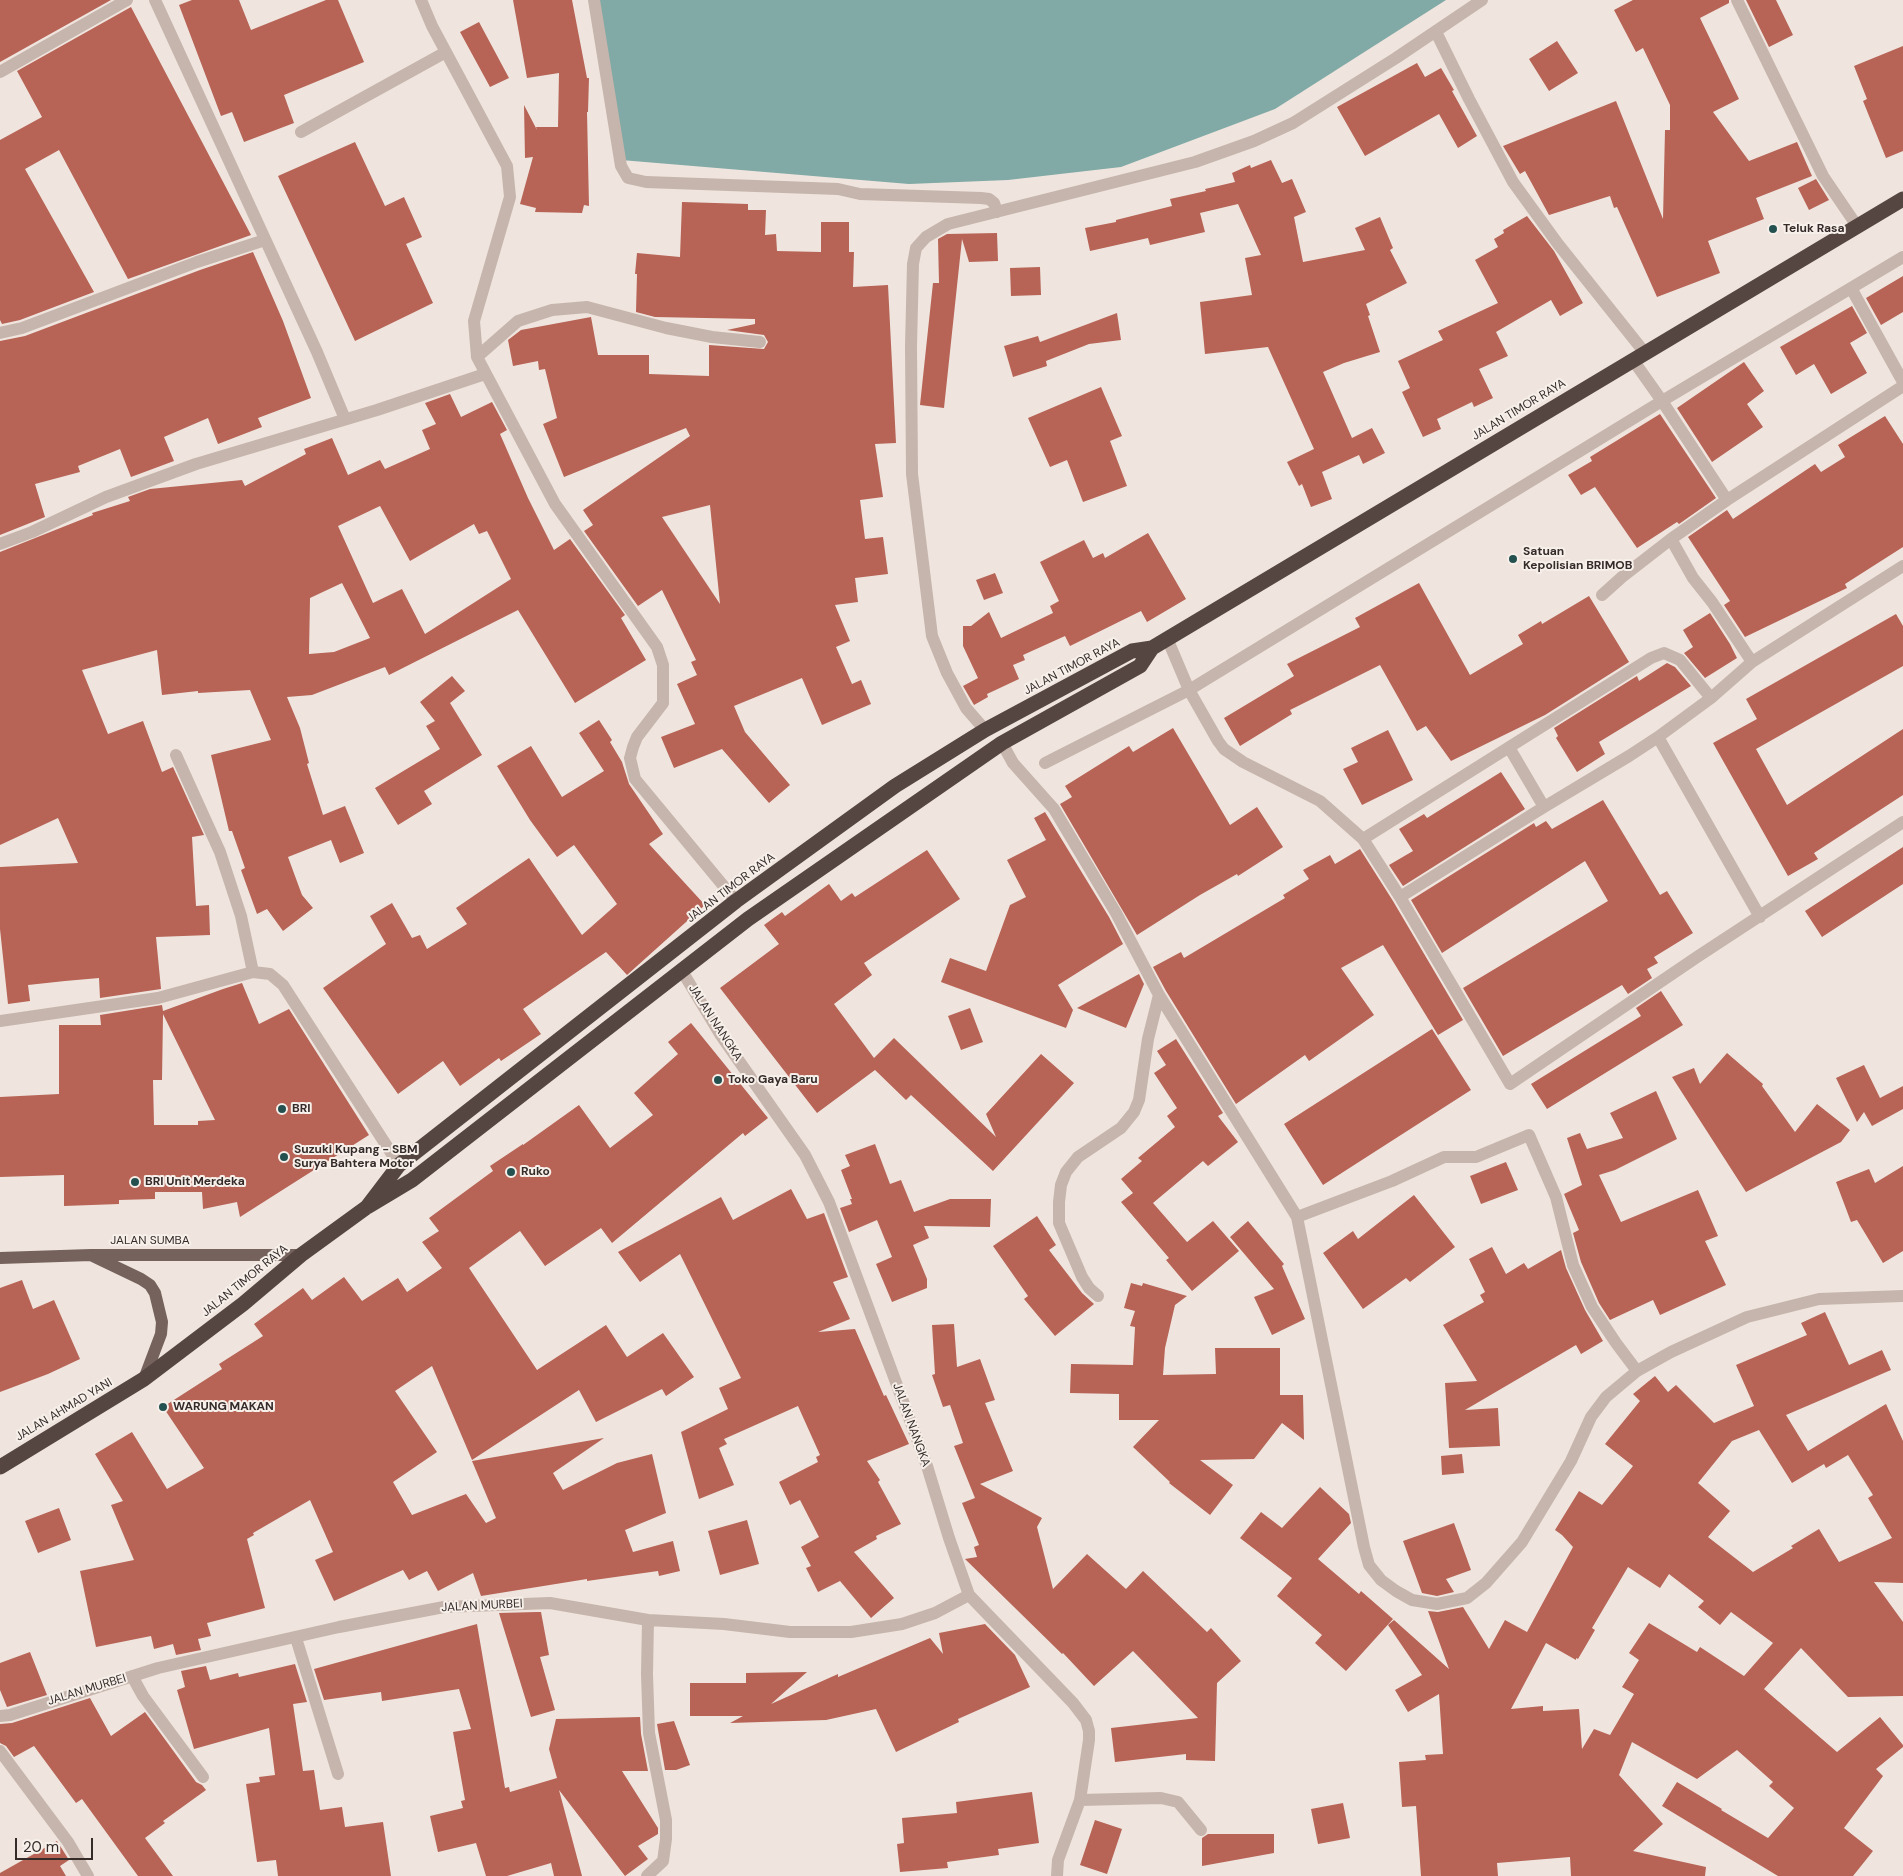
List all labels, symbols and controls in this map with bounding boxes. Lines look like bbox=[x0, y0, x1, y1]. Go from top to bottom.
place label: Teluk Rasa bbox=[1783, 222, 1844, 236]
marker: Teluk Rasa bbox=[1767, 223, 1779, 235]
street label: JALAN TIMOR RAYA bbox=[1469, 376, 1569, 444]
place label: Satuan Kepolisian BRIMOB bbox=[1523, 545, 1632, 573]
marker: Satuan Kepolisian BRIMOB bbox=[1507, 553, 1519, 565]
street label: JALAN TIMOR RAYA bbox=[1021, 636, 1123, 698]
street label: JALAN TIMOR RAYA bbox=[684, 850, 778, 926]
street label: JALAN NANGKA bbox=[685, 982, 745, 1064]
place label: Toko Gaya Baru bbox=[728, 1073, 818, 1087]
marker: Toko Gaya Baru bbox=[712, 1074, 724, 1086]
place label: BRI bbox=[292, 1102, 310, 1116]
marker: BRI bbox=[276, 1103, 288, 1115]
place label: Suzuki Kupang - SBM Surya Bahtera Motor bbox=[294, 1143, 418, 1171]
marker: Suzuki Kupang - SBM Surya Bahtera Motor bbox=[278, 1151, 290, 1163]
place label: Ruko bbox=[521, 1165, 550, 1179]
marker: Ruko bbox=[505, 1166, 517, 1178]
place label: BRI Unit Merdeka bbox=[145, 1175, 245, 1189]
marker: BRI Unit Merdeka bbox=[129, 1176, 141, 1188]
street label: JALAN SUMBA bbox=[110, 1234, 190, 1248]
street label: JALAN TIMOR RAYA bbox=[199, 1242, 291, 1320]
street label: JALAN AHMAD YANI bbox=[13, 1375, 115, 1445]
street label: JALAN NANGKA bbox=[889, 1381, 933, 1469]
place label: WARUNG MAKAN bbox=[173, 1400, 274, 1414]
marker: WARUNG MAKAN bbox=[157, 1401, 169, 1413]
street label: JALAN MURBEI bbox=[441, 1597, 523, 1615]
street label: JALAN MURBEI bbox=[46, 1671, 128, 1709]
scale bar bbox=[18, 1828, 95, 1860]
text: 20 m bbox=[23, 1837, 59, 1857]

